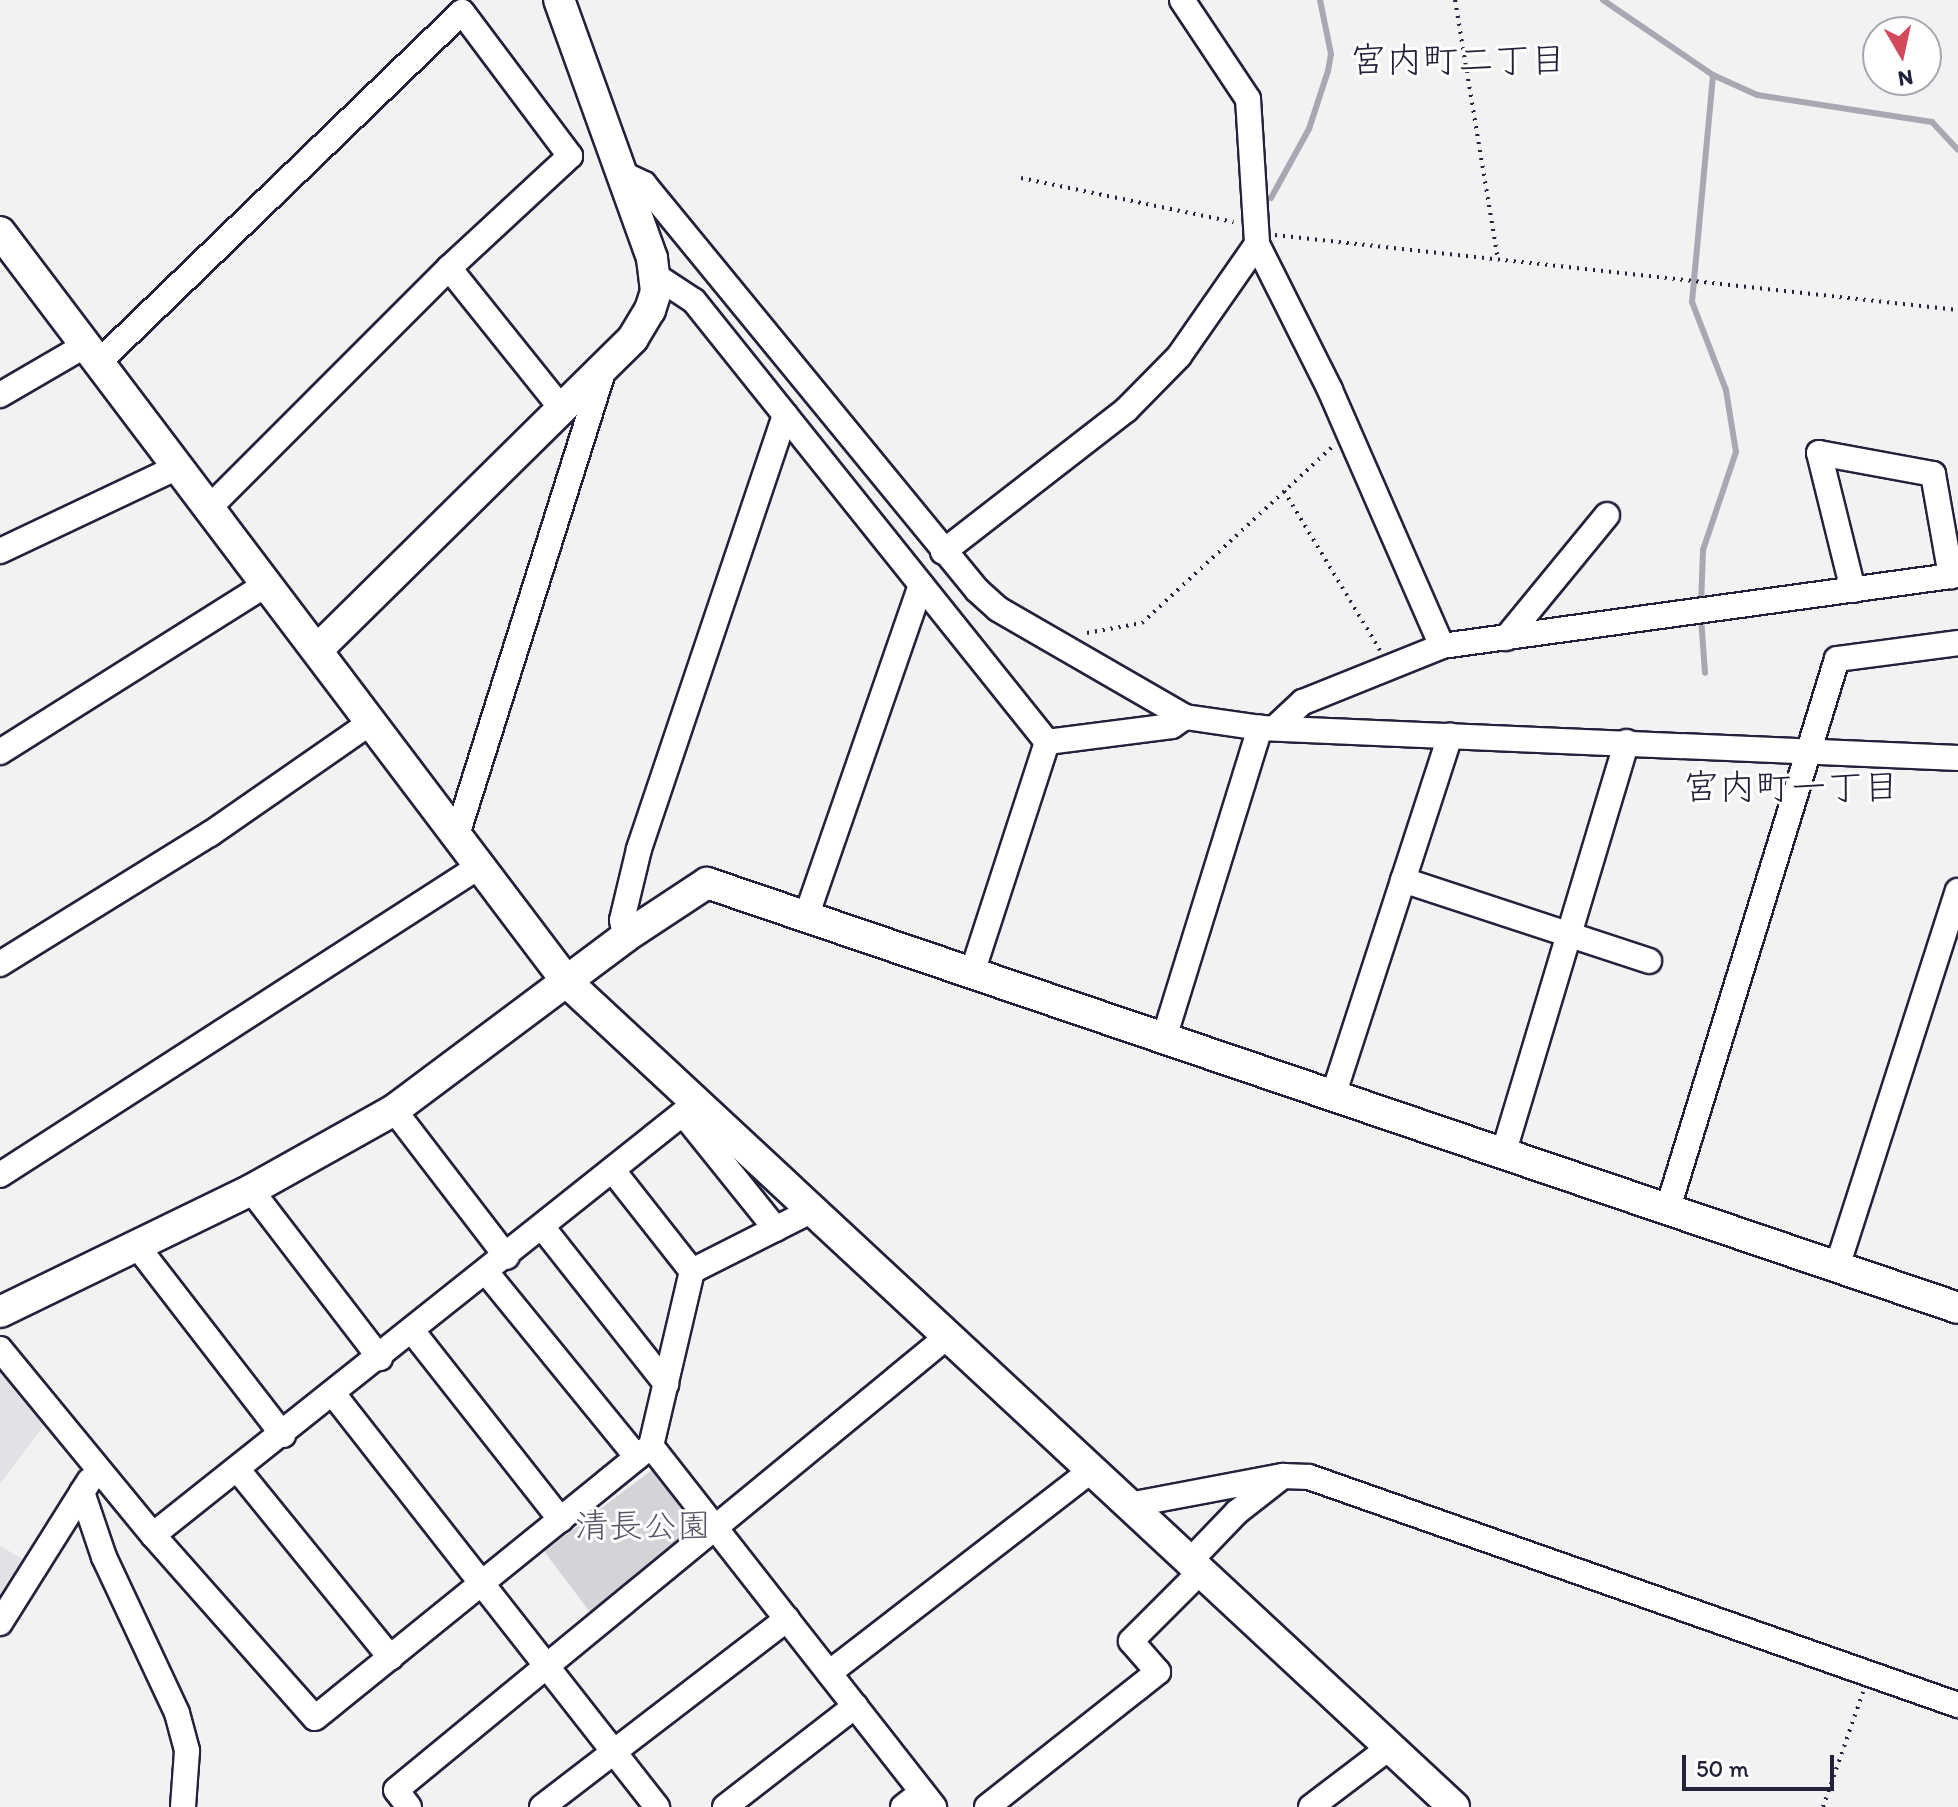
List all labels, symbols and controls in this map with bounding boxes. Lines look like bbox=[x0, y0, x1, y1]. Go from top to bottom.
north arrow bbox=[1862, 16, 1942, 96]
district label: 宮内町二丁目 bbox=[1350, 38, 1566, 82]
text: N bbox=[1896, 64, 1915, 93]
district label: 宮内町一丁目 bbox=[1683, 765, 1899, 809]
park label: 清長公園 bbox=[575, 1506, 711, 1546]
scale bar bbox=[1686, 1739, 1838, 1789]
text: 50 m bbox=[1696, 1754, 1749, 1783]

